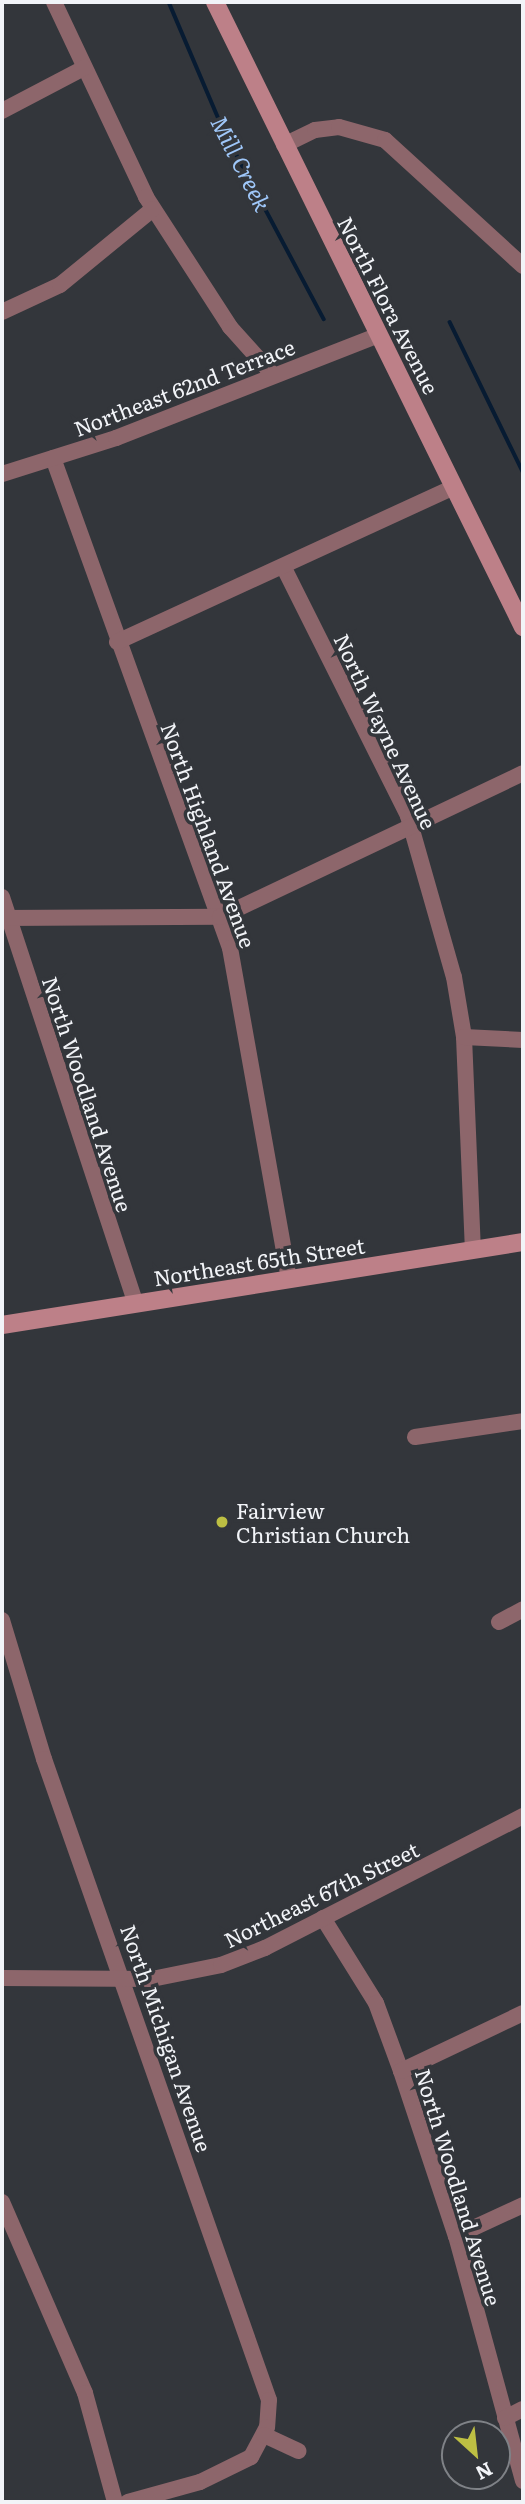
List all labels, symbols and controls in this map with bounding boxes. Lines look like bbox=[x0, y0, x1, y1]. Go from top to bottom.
water label: Mill Creek bbox=[206, 111, 278, 215]
street label: North Flora Avenue bbox=[333, 212, 445, 398]
street label: Northeast 62nd Terrace bbox=[70, 333, 298, 441]
street label: North Wayne Avenue bbox=[330, 629, 442, 833]
street label: North Highland Avenue bbox=[156, 719, 262, 951]
street label: North Woodland Avenue bbox=[38, 973, 138, 1215]
street label: Northeast 65th Street bbox=[152, 1232, 366, 1290]
place label: Fairview Christian Church bbox=[236, 1497, 410, 1547]
marker: Fairview Christian Church bbox=[214, 1514, 230, 1530]
street label: Northeast 67th Street bbox=[220, 1836, 422, 1952]
street label: North Michigan Avenue bbox=[116, 1921, 218, 2155]
street label: North Woodland Avenue bbox=[411, 2066, 507, 2308]
north arrow bbox=[441, 2420, 511, 2490]
text: N bbox=[471, 2456, 498, 2488]

